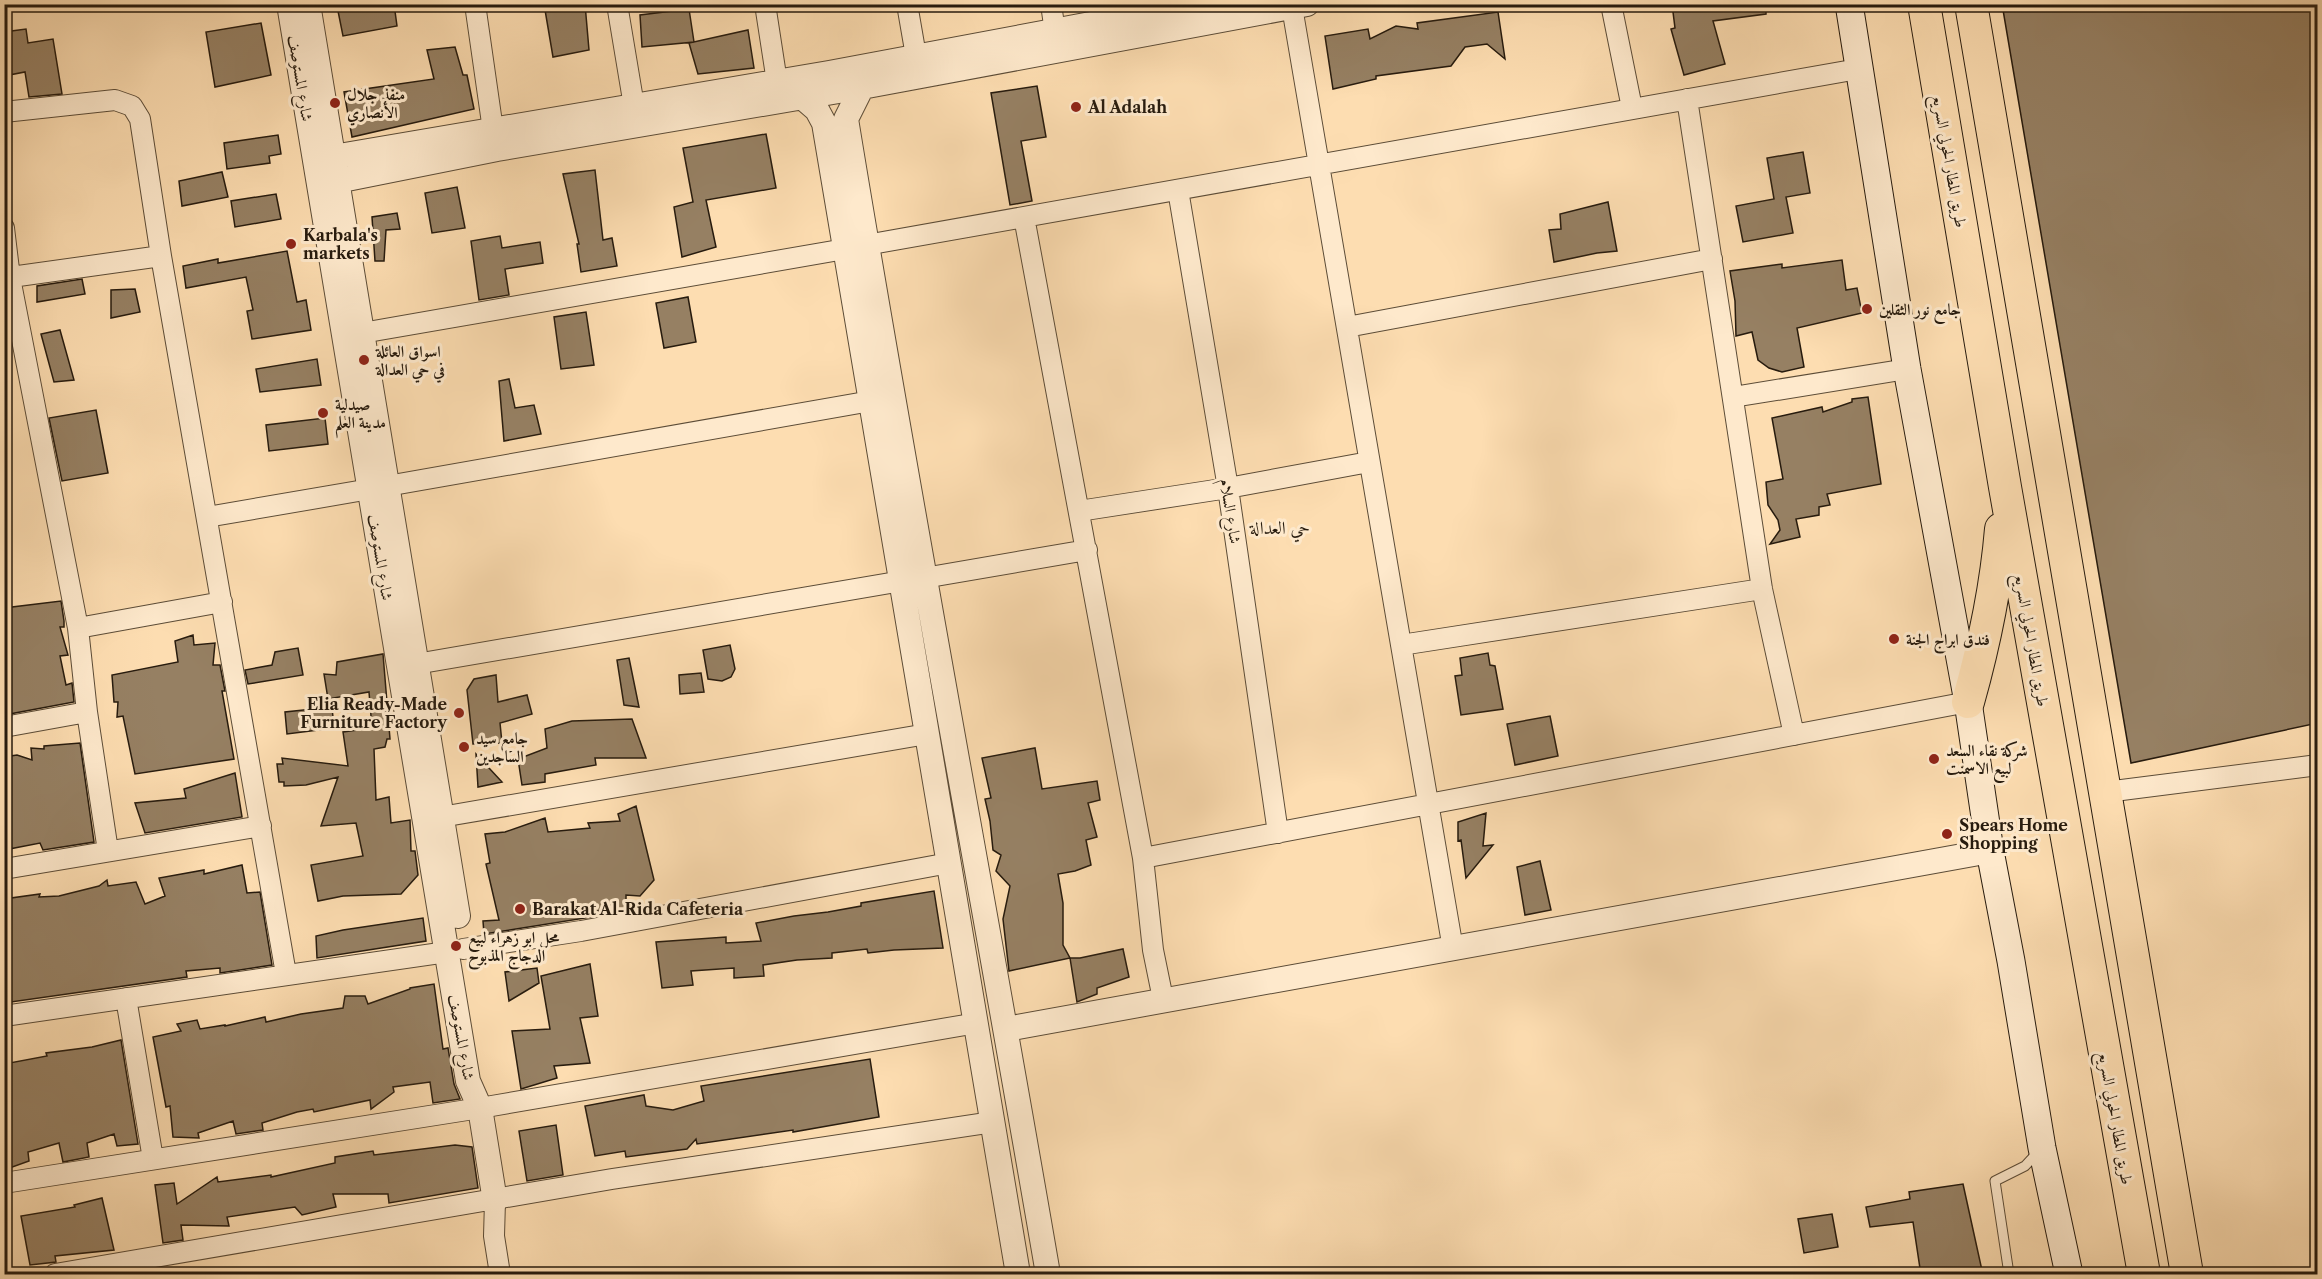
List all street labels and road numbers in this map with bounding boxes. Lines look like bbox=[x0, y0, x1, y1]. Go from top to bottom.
street label: شارع المستوصف bbox=[280, 33, 318, 123]
street label: طريق المطار الحولي السريع bbox=[1923, 93, 1972, 230]
street label: شارع السلام bbox=[1211, 477, 1246, 546]
street label: شارع المستوصف bbox=[360, 512, 398, 602]
street label: طريق المطار الحولي السريع bbox=[2005, 572, 2054, 709]
street label: شارع المستوصف bbox=[441, 992, 479, 1082]
street label: طريق المطار الحولي السريع bbox=[2089, 1050, 2138, 1187]

